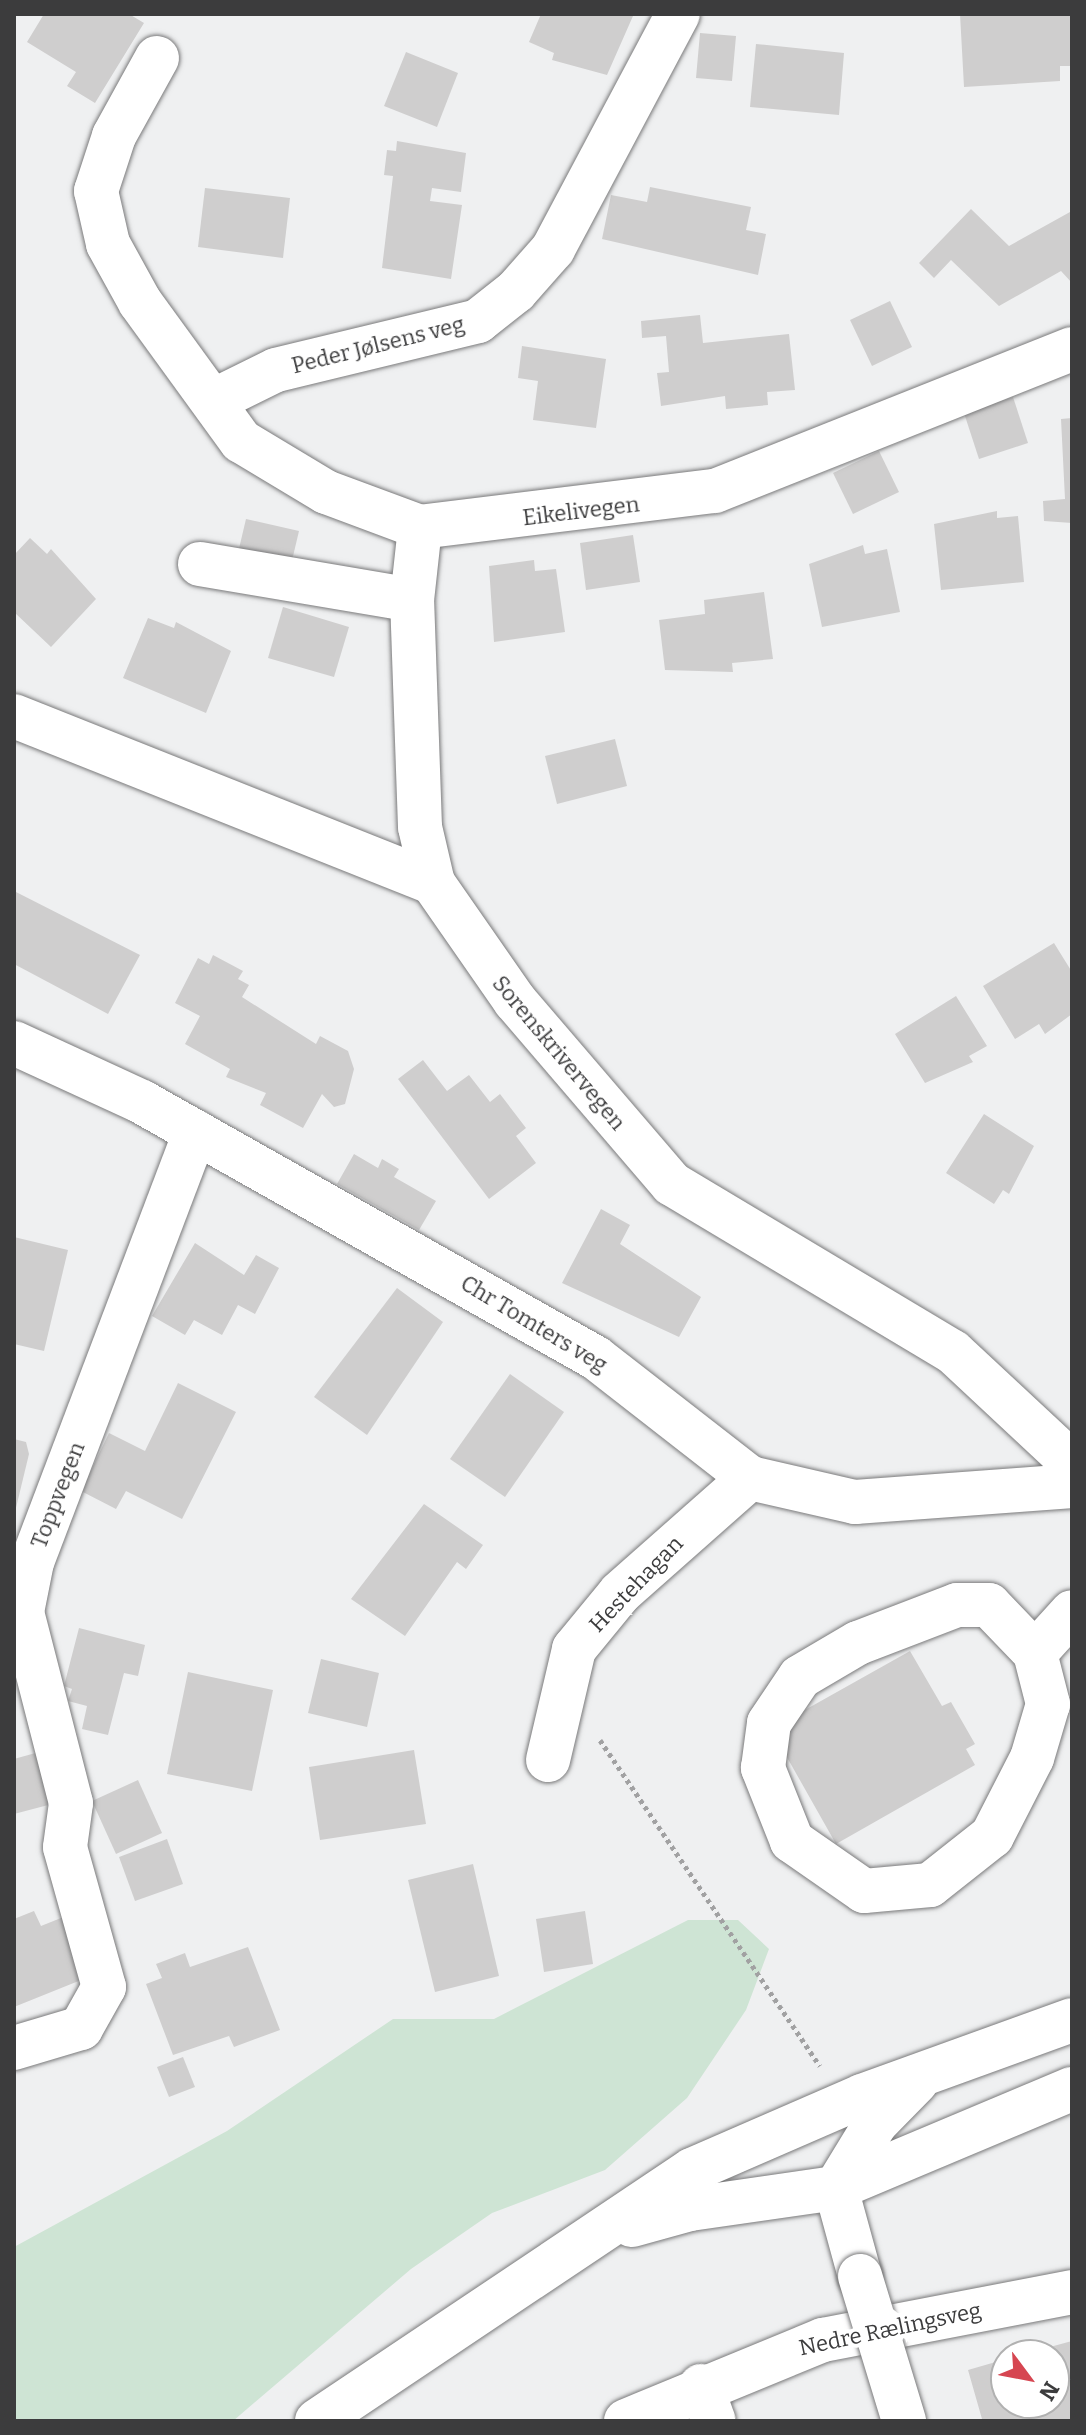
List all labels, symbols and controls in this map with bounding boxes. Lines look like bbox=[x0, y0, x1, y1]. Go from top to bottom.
street label: Peder Jølsens veg bbox=[289, 311, 467, 379]
street label: Eikelivegen bbox=[521, 491, 641, 531]
street label: Sorenskrivervegen bbox=[487, 971, 631, 1135]
street label: Chr Tomters veg bbox=[456, 1270, 612, 1378]
street label: Toppvegen bbox=[26, 1438, 90, 1552]
street label: Hestehagan bbox=[584, 1531, 688, 1637]
street label: Nedre Rælingsveg bbox=[797, 2297, 983, 2361]
north arrow bbox=[990, 2339, 1070, 2419]
text: N bbox=[1033, 2377, 1065, 2405]

